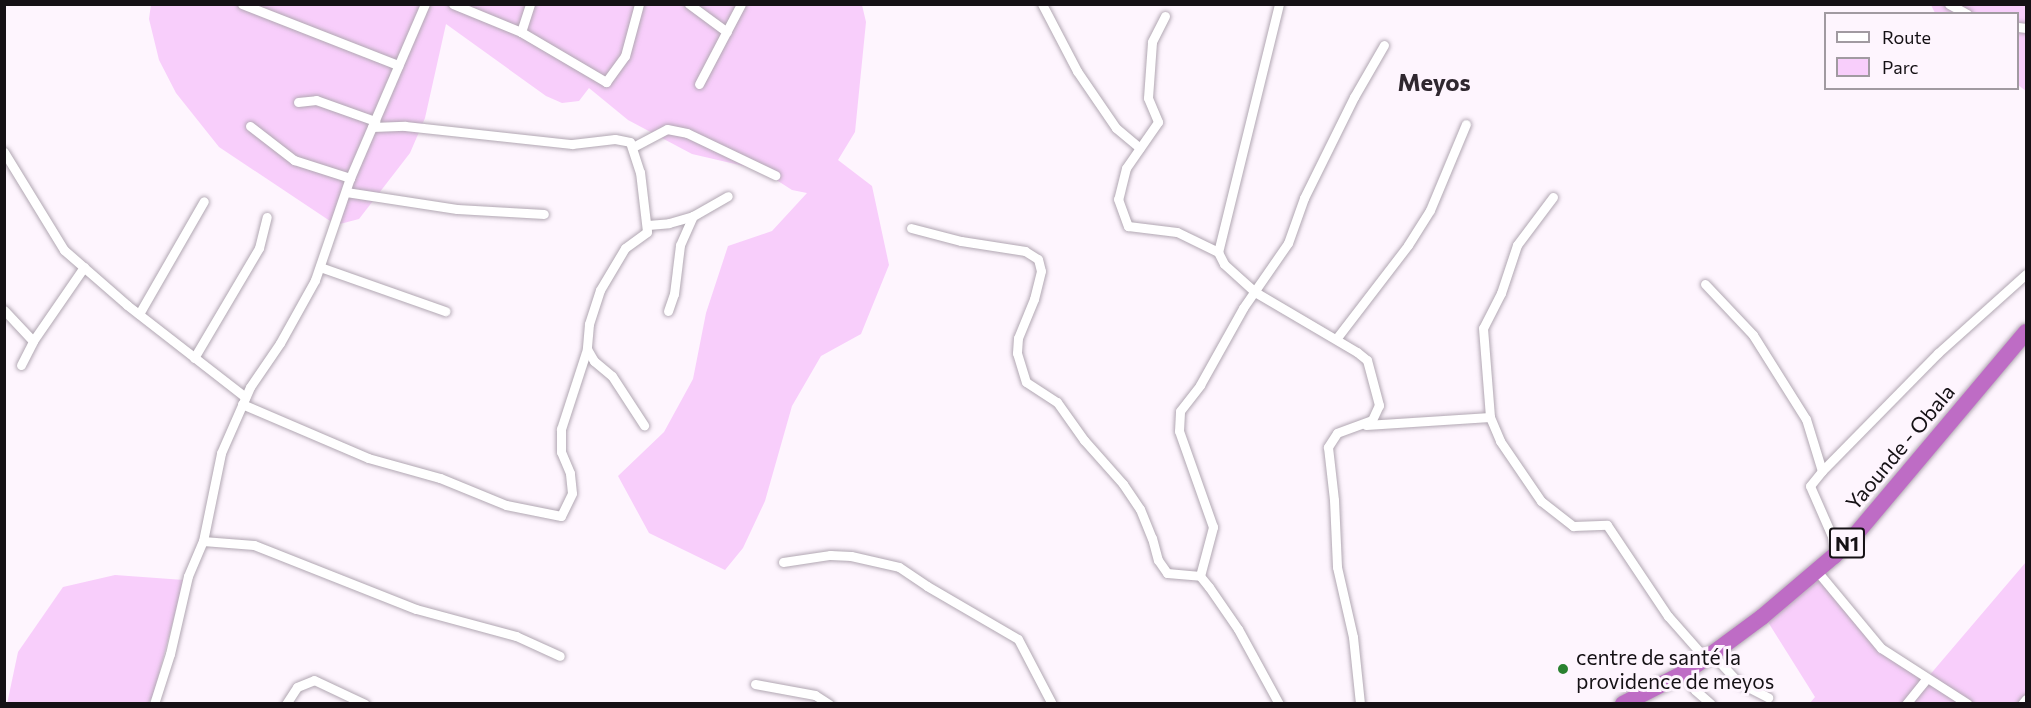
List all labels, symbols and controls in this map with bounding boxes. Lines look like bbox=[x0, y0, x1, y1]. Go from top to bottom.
legend bbox=[1824, 12, 2019, 90]
text: Route bbox=[1882, 26, 1931, 48]
text: Parc bbox=[1882, 56, 1919, 78]
district label: Meyos bbox=[1397, 68, 1471, 96]
street label: Yaounde - Obala bbox=[1840, 379, 1960, 515]
road number: N1 bbox=[1828, 526, 1866, 560]
place label: centre de santé la providence de meyos bbox=[1576, 644, 1774, 694]
marker: centre de santé la providence de meyos bbox=[1554, 660, 1572, 678]

